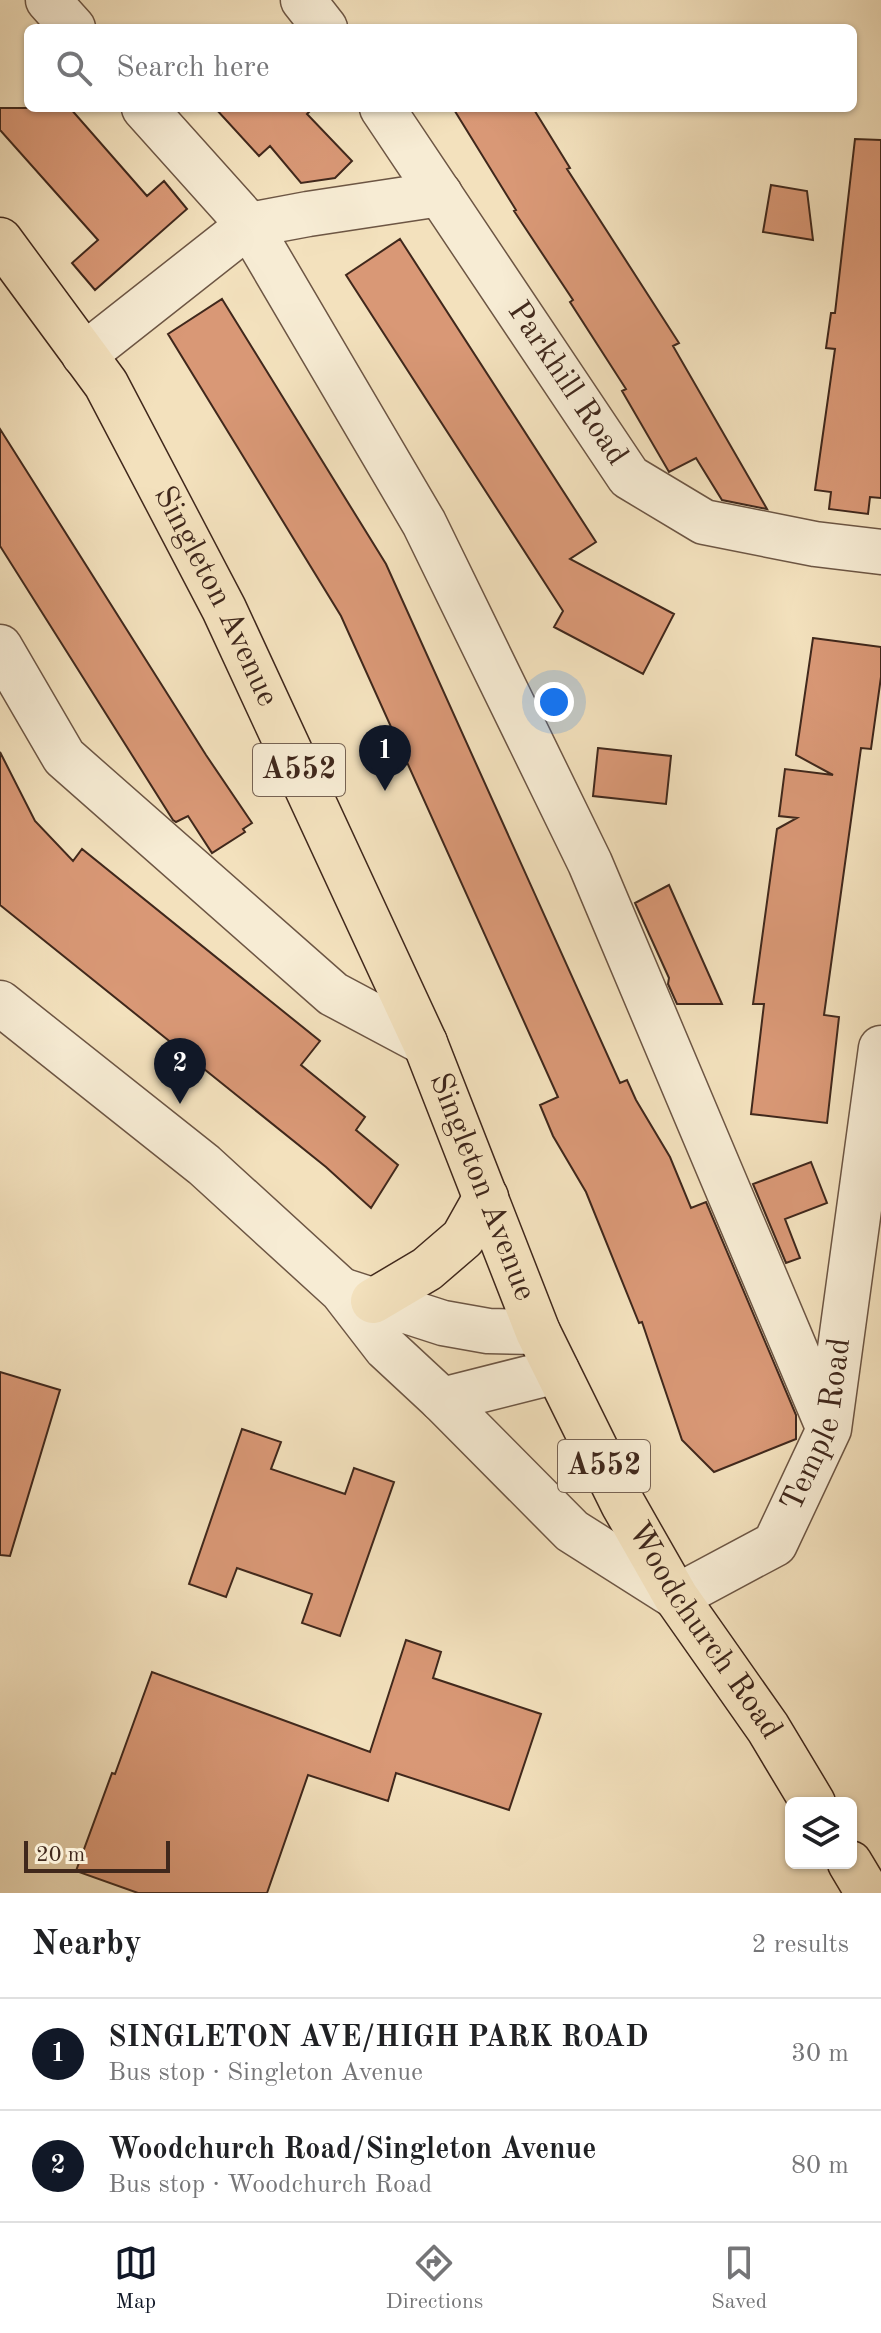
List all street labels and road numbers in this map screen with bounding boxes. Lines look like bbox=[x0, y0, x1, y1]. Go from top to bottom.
street label: Parkhill Road bbox=[501, 296, 633, 472]
street label: Singleton Avenue bbox=[147, 481, 283, 712]
road number: A552 bbox=[253, 744, 345, 796]
street label: Singleton Avenue bbox=[423, 1069, 540, 1305]
street label: Temple Road bbox=[777, 1336, 857, 1517]
road number: A552 bbox=[558, 1440, 650, 1492]
street label: Woodchurch Road bbox=[621, 1517, 787, 1745]

